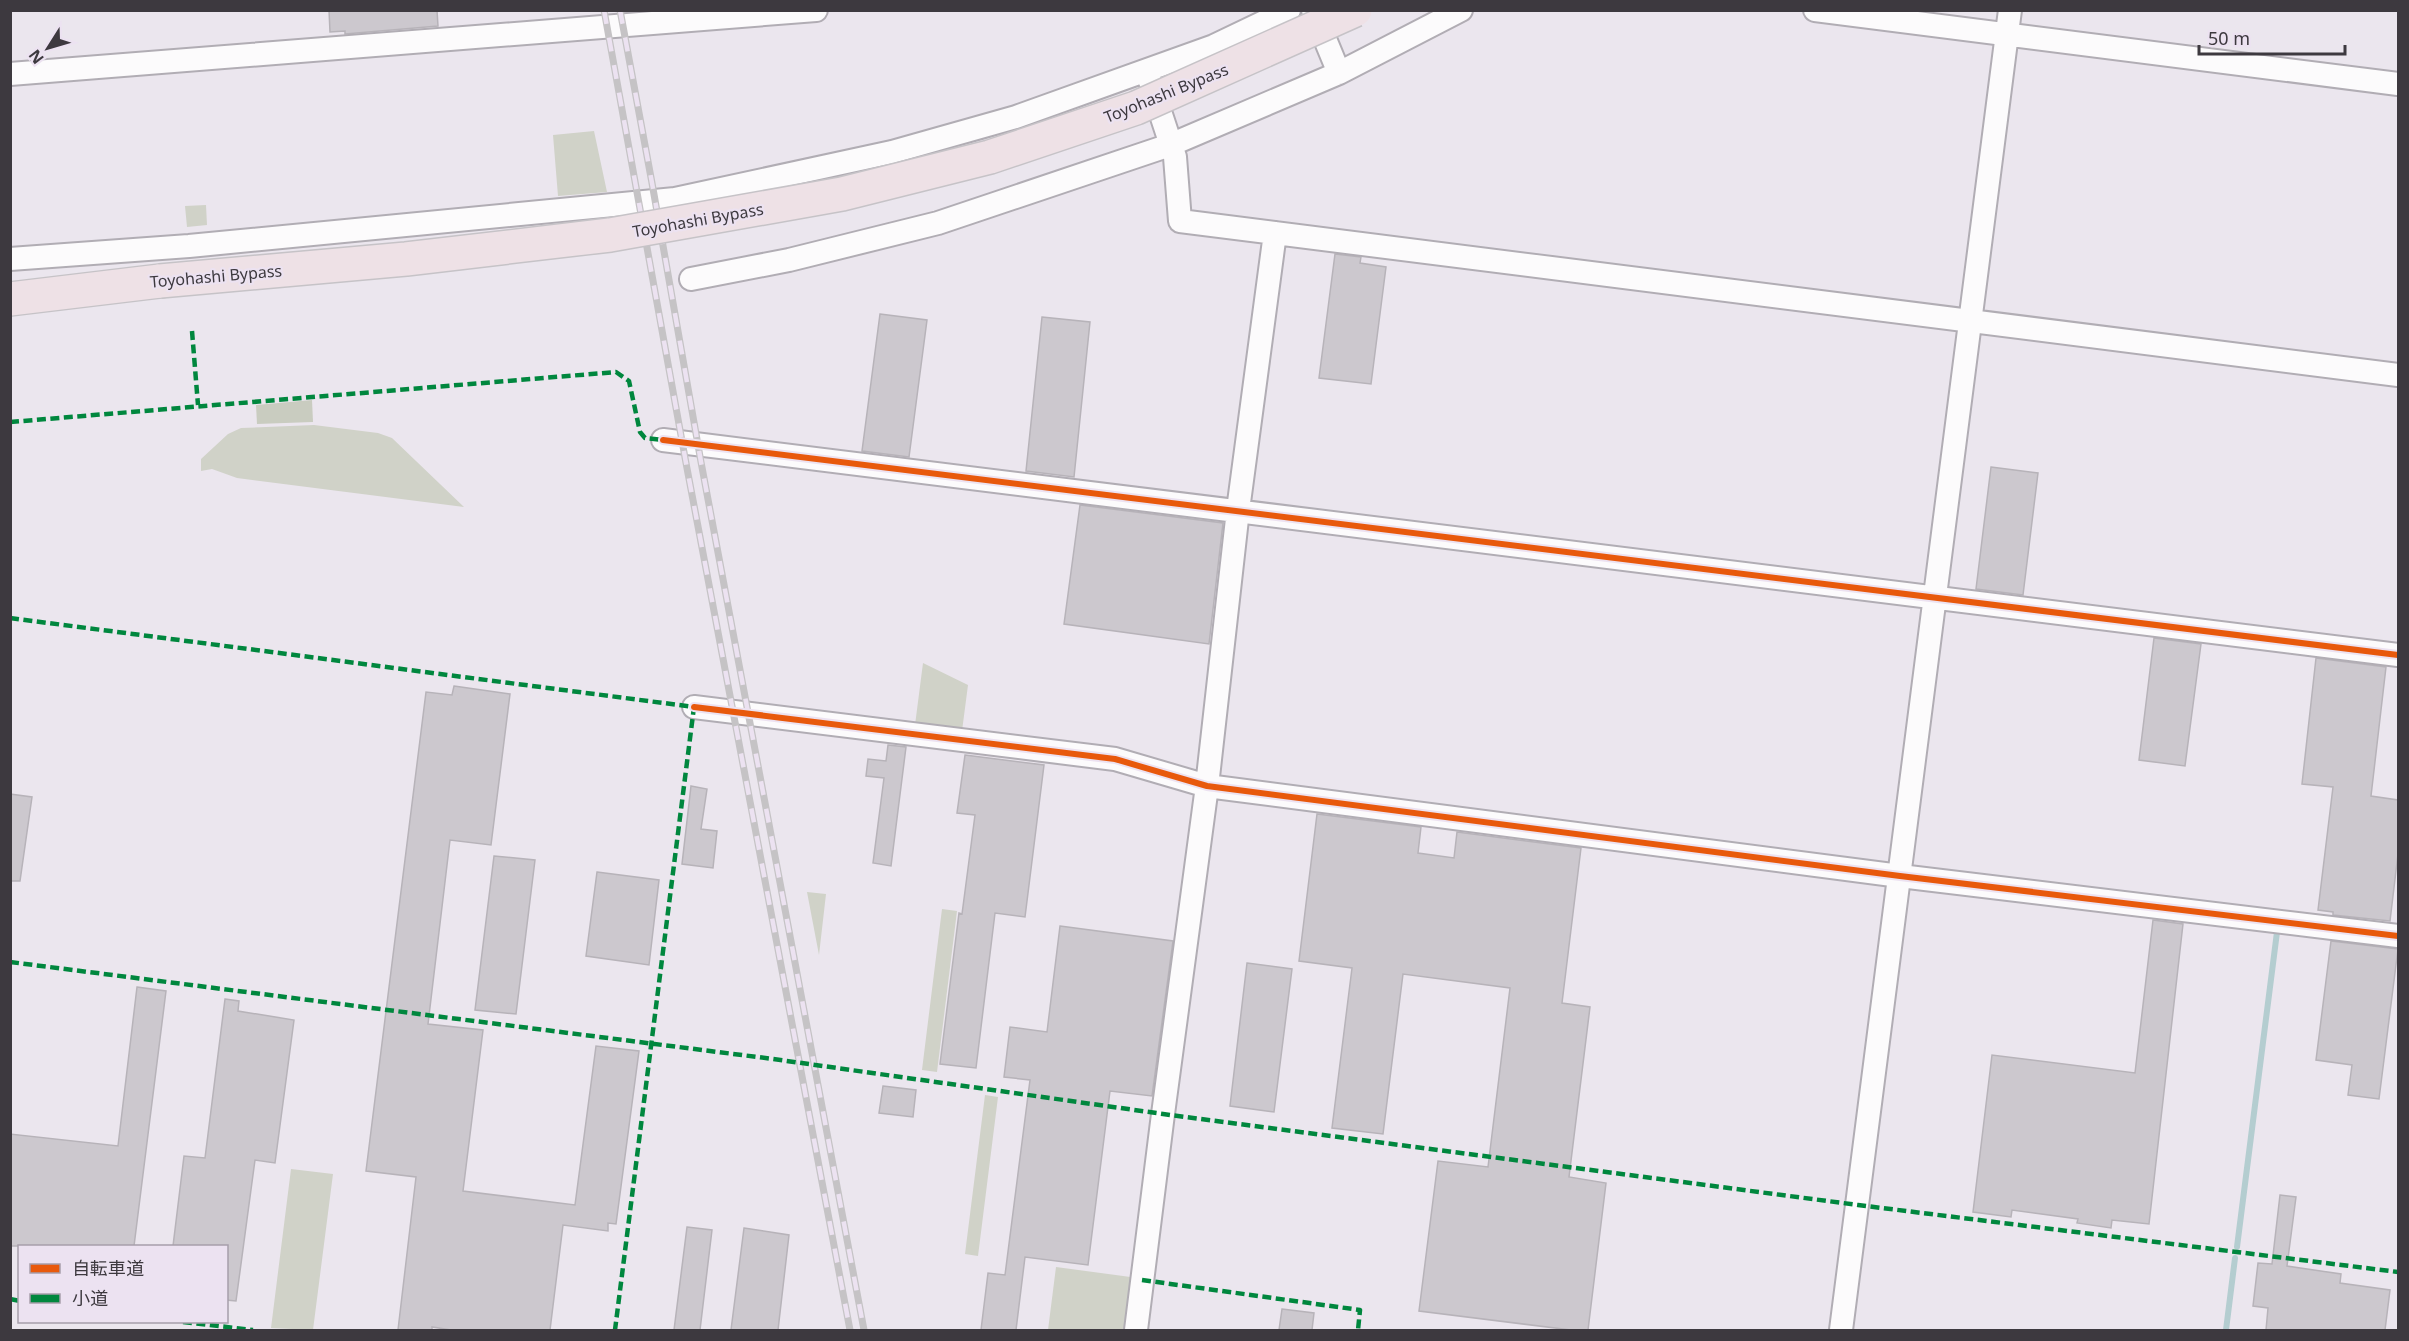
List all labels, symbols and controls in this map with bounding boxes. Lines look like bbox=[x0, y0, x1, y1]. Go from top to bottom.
north arrow bbox=[18, 18, 78, 78]
scale bar bbox=[2199, 18, 2344, 56]
text: 50 m bbox=[2208, 26, 2250, 50]
text: N bbox=[23, 45, 49, 69]
street label: Toyohashi Bypass bbox=[1101, 58, 1231, 128]
street label: Toyohashi Bypass bbox=[631, 198, 765, 242]
street label: Toyohashi Bypass bbox=[149, 259, 283, 293]
legend bbox=[18, 1245, 228, 1323]
text: 自転車道 bbox=[72, 1256, 144, 1280]
text: 小道 bbox=[72, 1286, 108, 1310]

